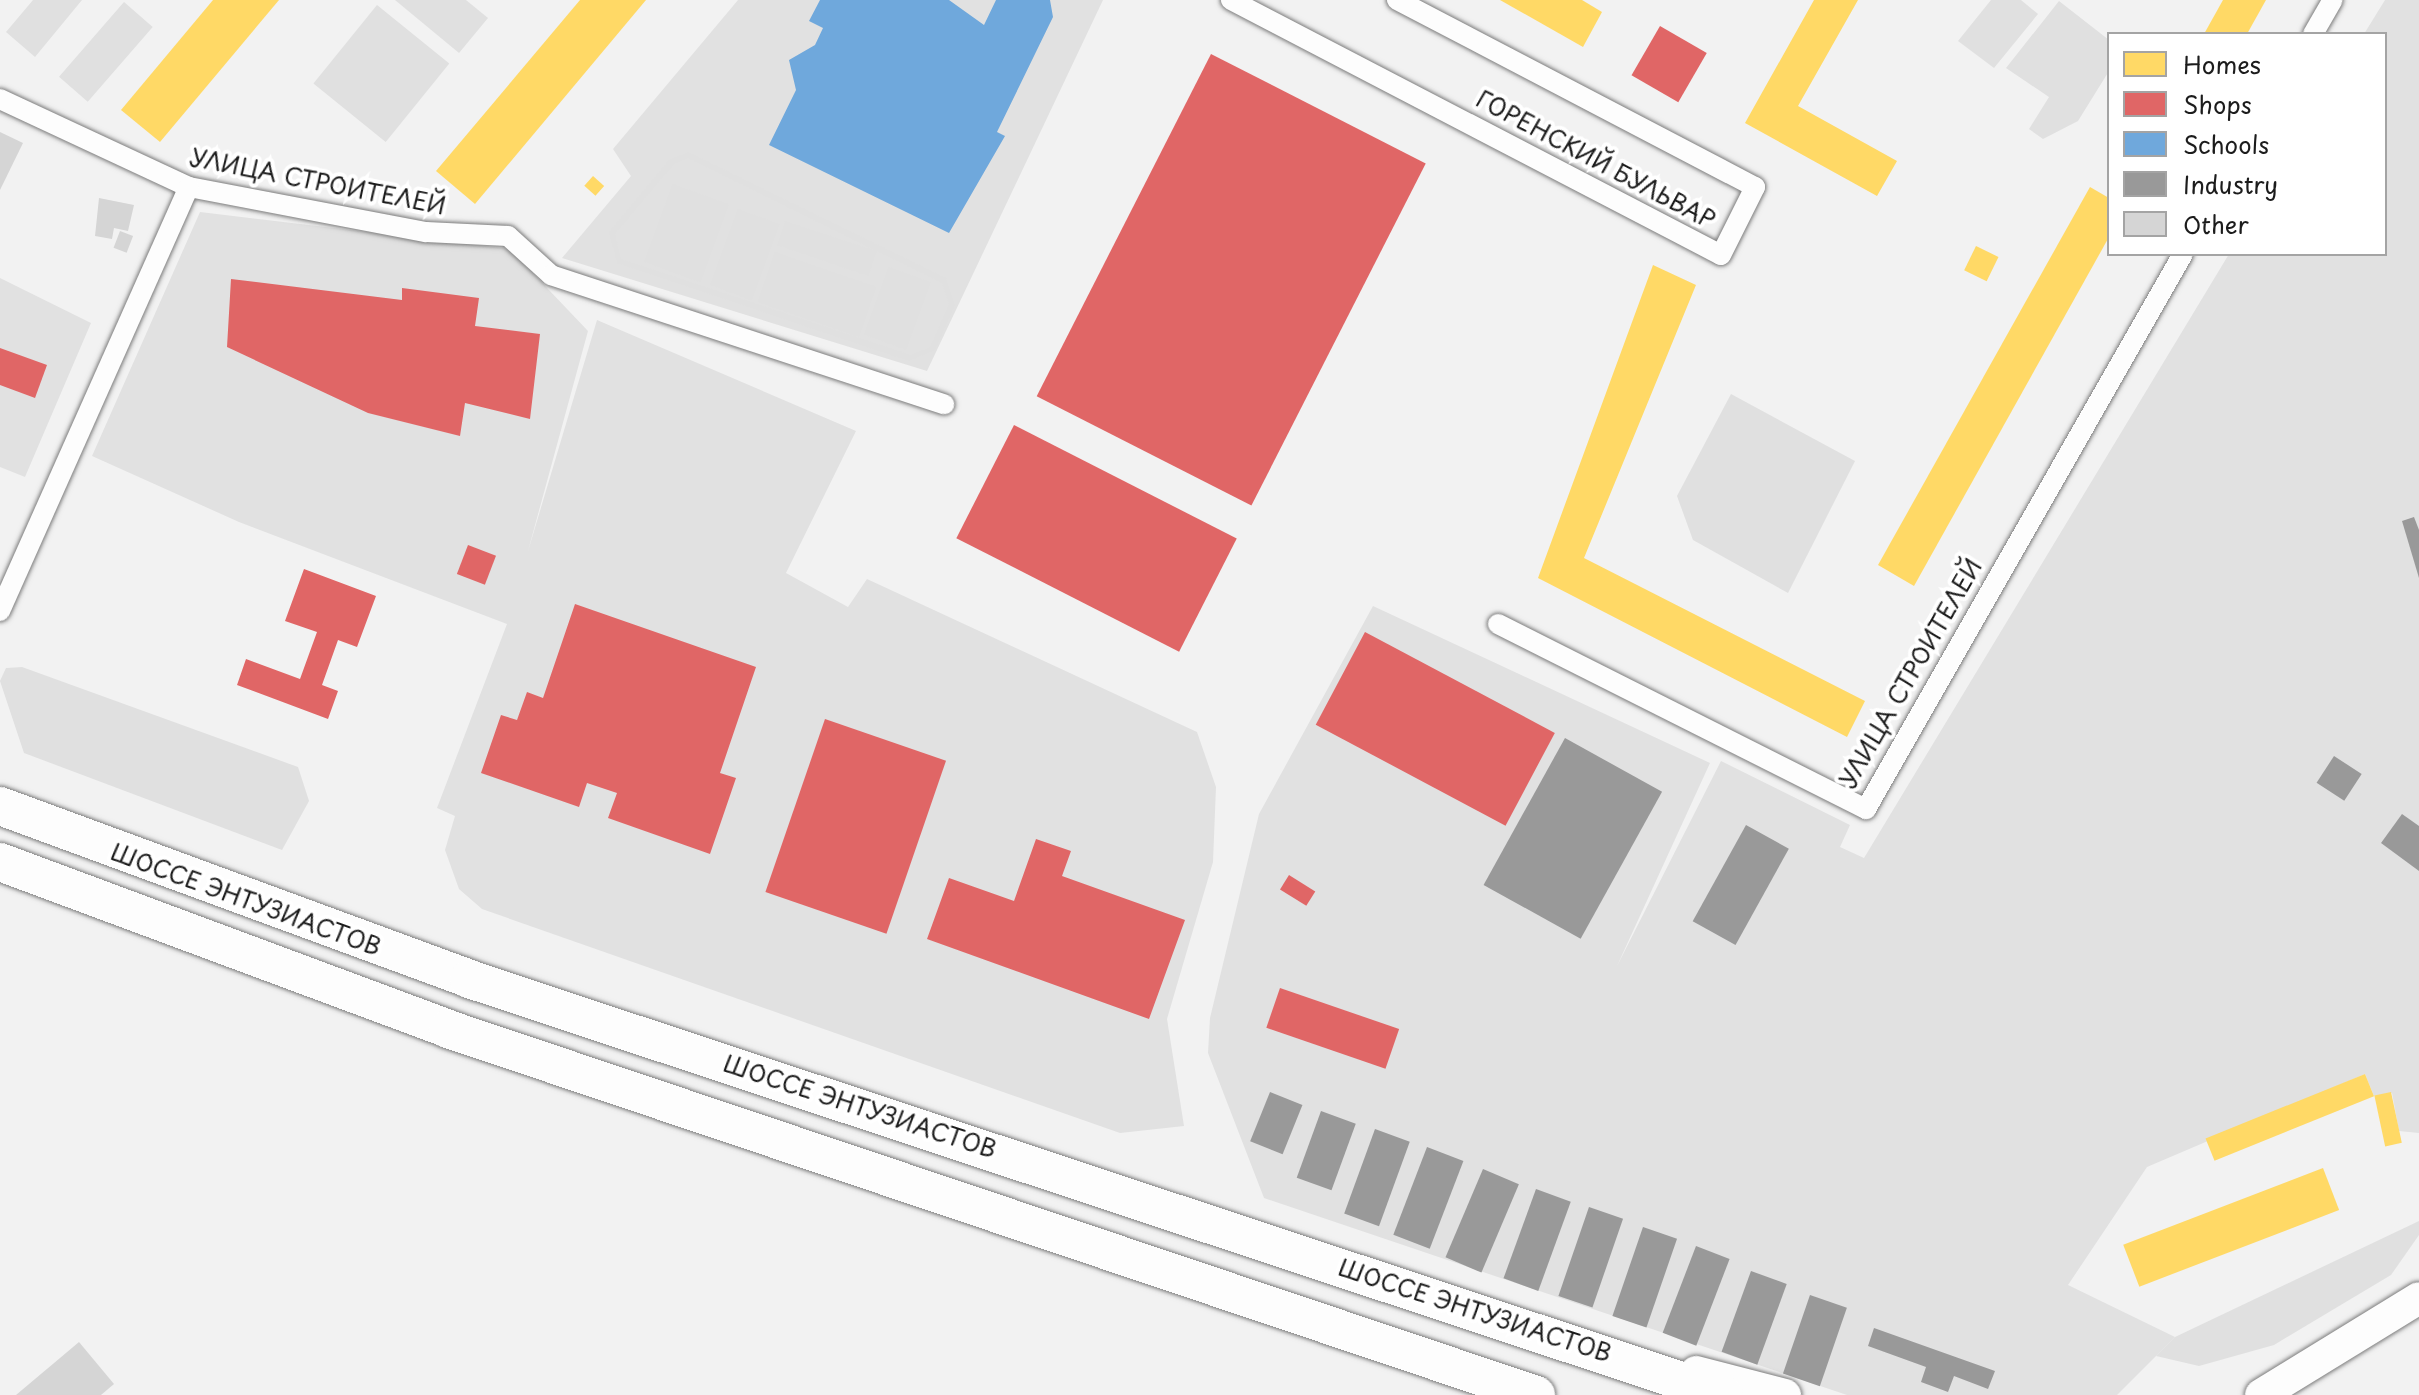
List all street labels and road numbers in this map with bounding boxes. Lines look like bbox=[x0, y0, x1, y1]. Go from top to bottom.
street label: ГОРЕНСКИЙ БУЛЬВАР bbox=[1470, 83, 1722, 235]
street label: УЛИЦА СТРОИТЕЛЕЙ bbox=[187, 142, 449, 220]
street label: УЛИЦА СТРОИТЕЛЕЙ bbox=[1832, 553, 1988, 793]
street label: ШОССЕ ЭНТУЗИАСТОВ bbox=[107, 837, 385, 961]
street label: ШОССЕ ЭНТУЗИАСТОВ bbox=[719, 1048, 1001, 1164]
street label: ШОССЕ ЭНТУЗИАСТОВ bbox=[1334, 1252, 1616, 1368]

